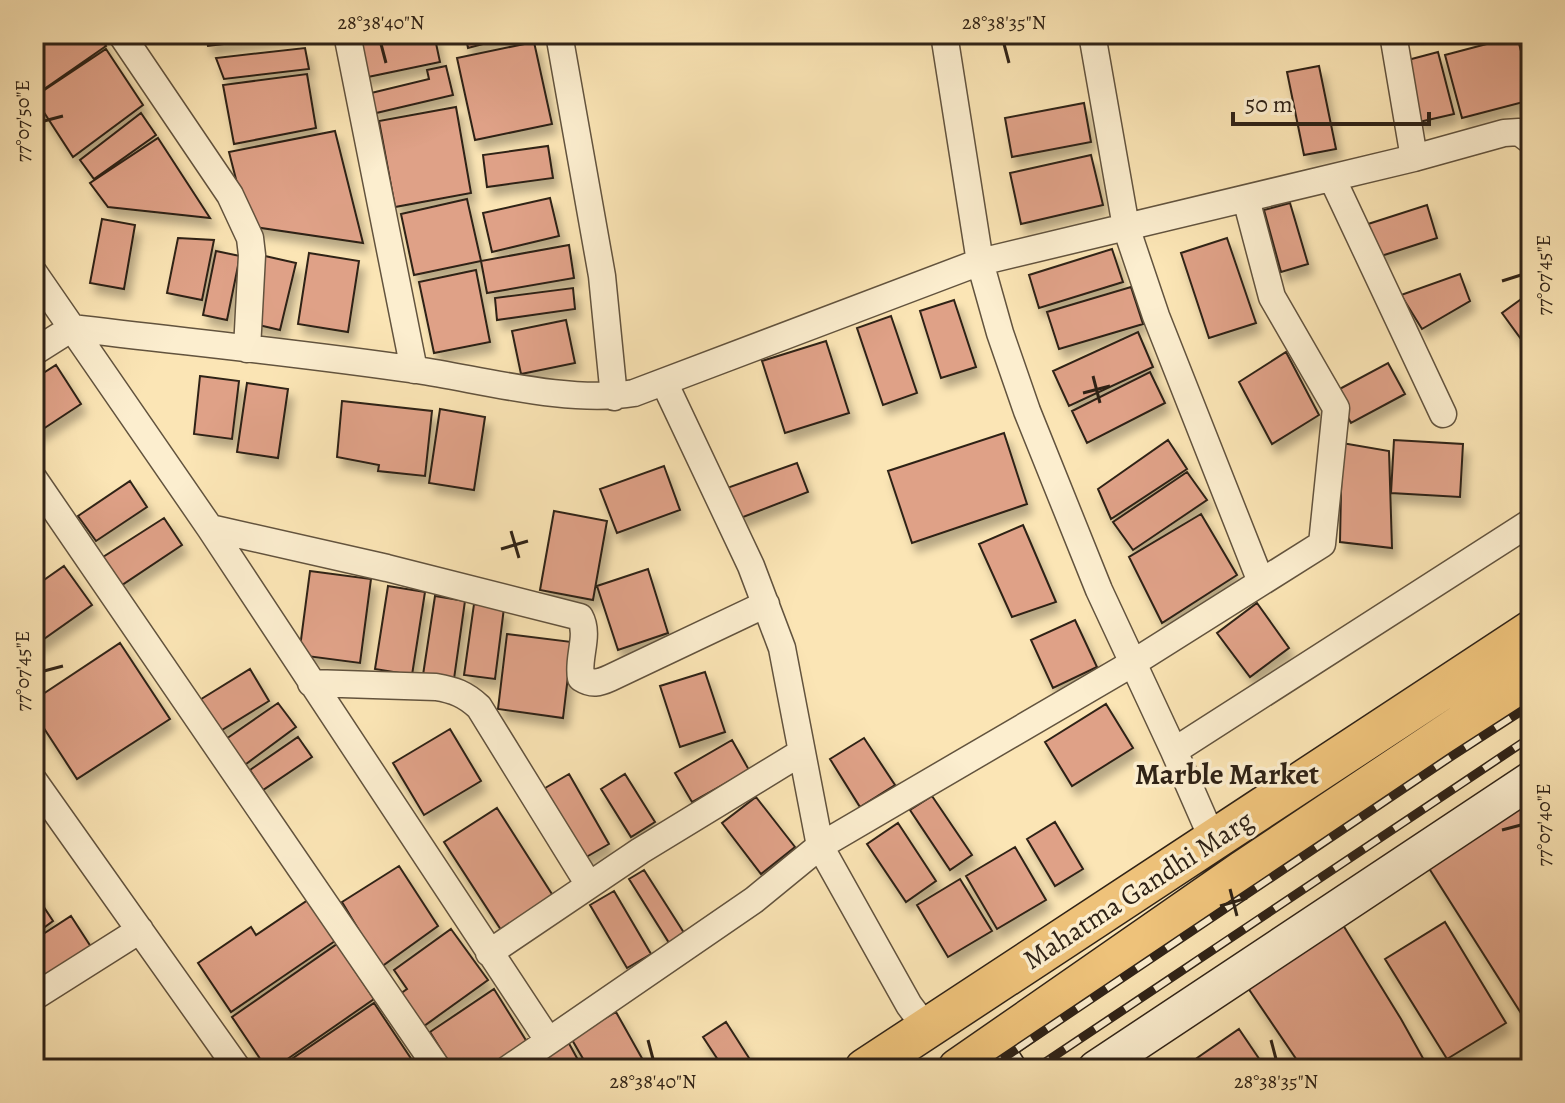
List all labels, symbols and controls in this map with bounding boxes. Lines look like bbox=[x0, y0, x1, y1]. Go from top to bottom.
text: 28°38'40"N bbox=[338, 9, 424, 36]
text: 28°38'35"N bbox=[962, 9, 1046, 36]
scale bar bbox=[1233, 76, 1429, 126]
text: 77°07'50"E bbox=[9, 80, 36, 162]
text: 50 m bbox=[1245, 88, 1293, 120]
text: 77°07'45"E bbox=[1530, 235, 1557, 315]
text: 77°07'45"E bbox=[9, 631, 36, 711]
district label: Marble Market bbox=[1135, 754, 1319, 794]
text: 77°07'40"E bbox=[1530, 784, 1557, 866]
street label: Mahatma Gandhi Marg bbox=[1016, 801, 1260, 979]
text: 28°38'40"N bbox=[610, 1068, 696, 1095]
text: 28°38'35"N bbox=[1234, 1068, 1318, 1095]

